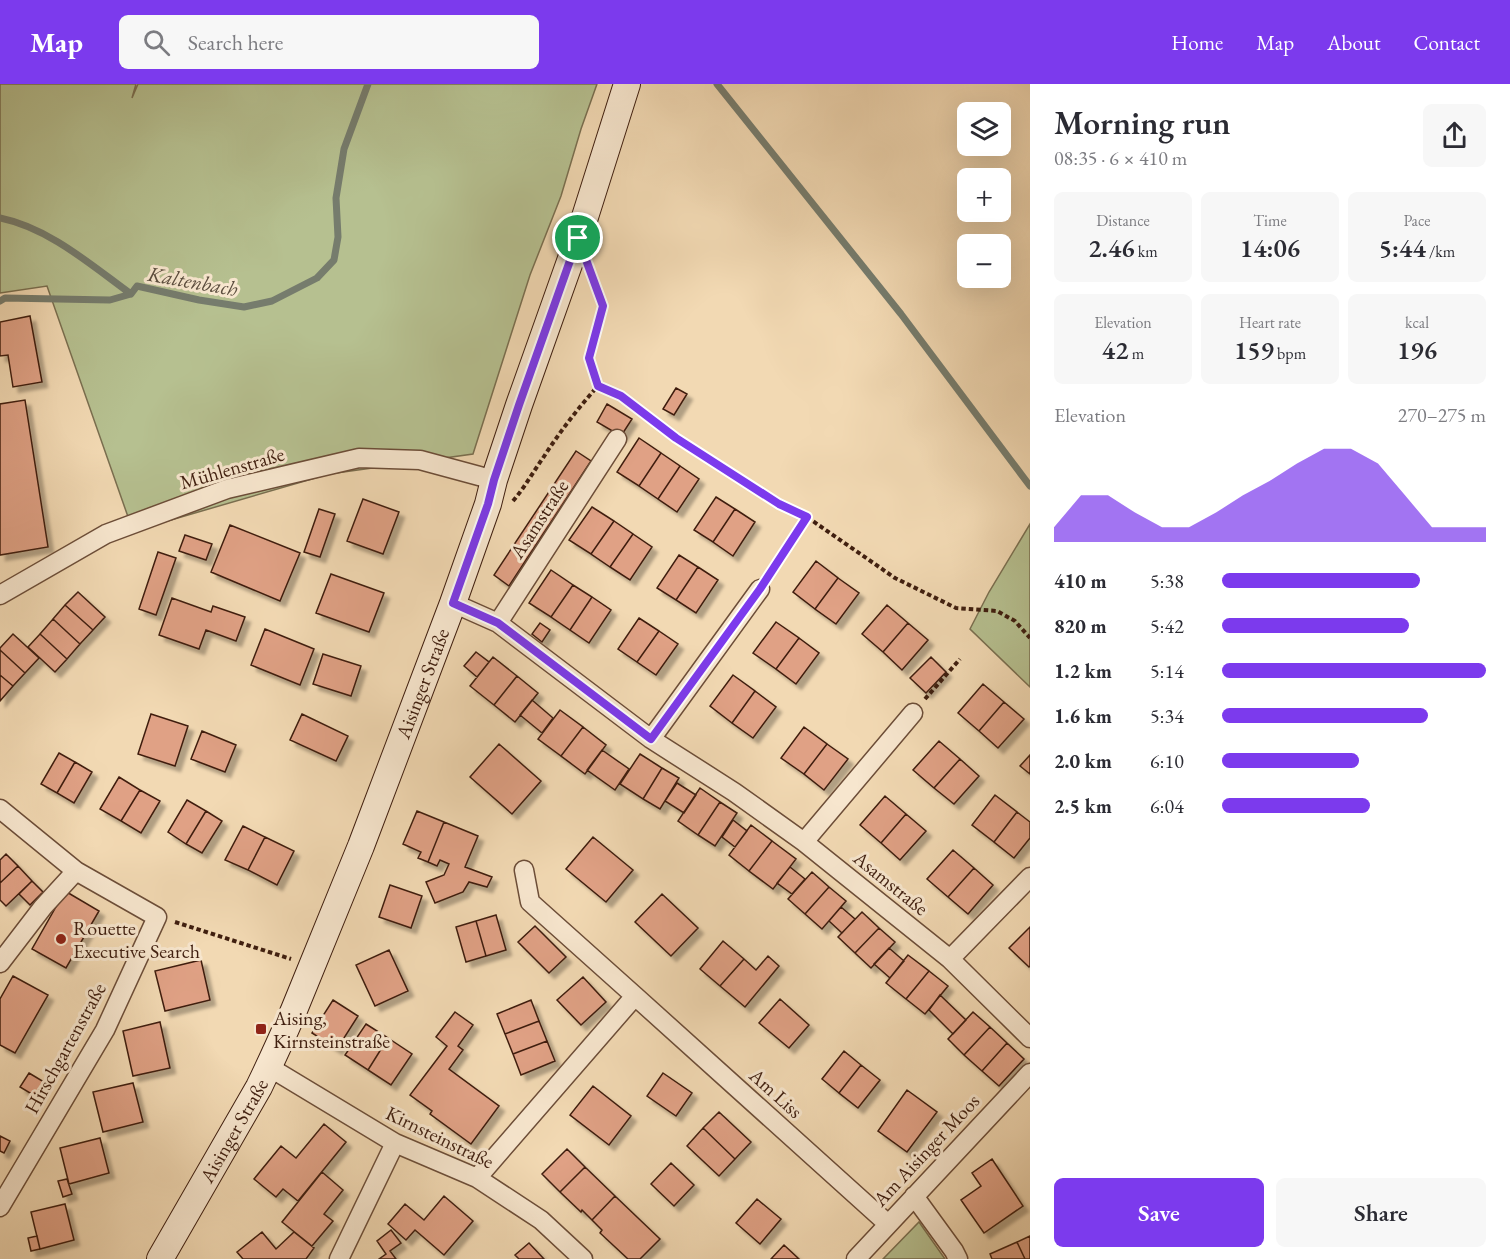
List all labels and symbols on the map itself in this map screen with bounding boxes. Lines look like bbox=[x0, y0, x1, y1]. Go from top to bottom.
pin bbox=[552, 212, 603, 263]
water label: Kaltenbach bbox=[145, 260, 240, 302]
street label: Mühlenstraße bbox=[177, 441, 287, 495]
street label: Asamstraße bbox=[503, 474, 574, 564]
street label: Aisinger Straße bbox=[389, 624, 455, 743]
street label: Asamstraße bbox=[847, 844, 934, 921]
place label: Rouette Executive Search bbox=[73, 915, 200, 964]
marker: Rouette Executive Search bbox=[54, 932, 68, 946]
street label: Hirschgartenstraße bbox=[18, 978, 112, 1118]
place label: Aising, Kirnsteinstraße bbox=[272, 1005, 390, 1054]
marker: Aising, Kirnsteinstraße bbox=[254, 1022, 268, 1036]
street label: Am Liss bbox=[743, 1062, 808, 1124]
street label: Aisinger Straße bbox=[193, 1074, 274, 1188]
street label: Am Aisinger Moos bbox=[866, 1088, 985, 1213]
street label: Kirnsteinstraße bbox=[382, 1100, 498, 1174]

